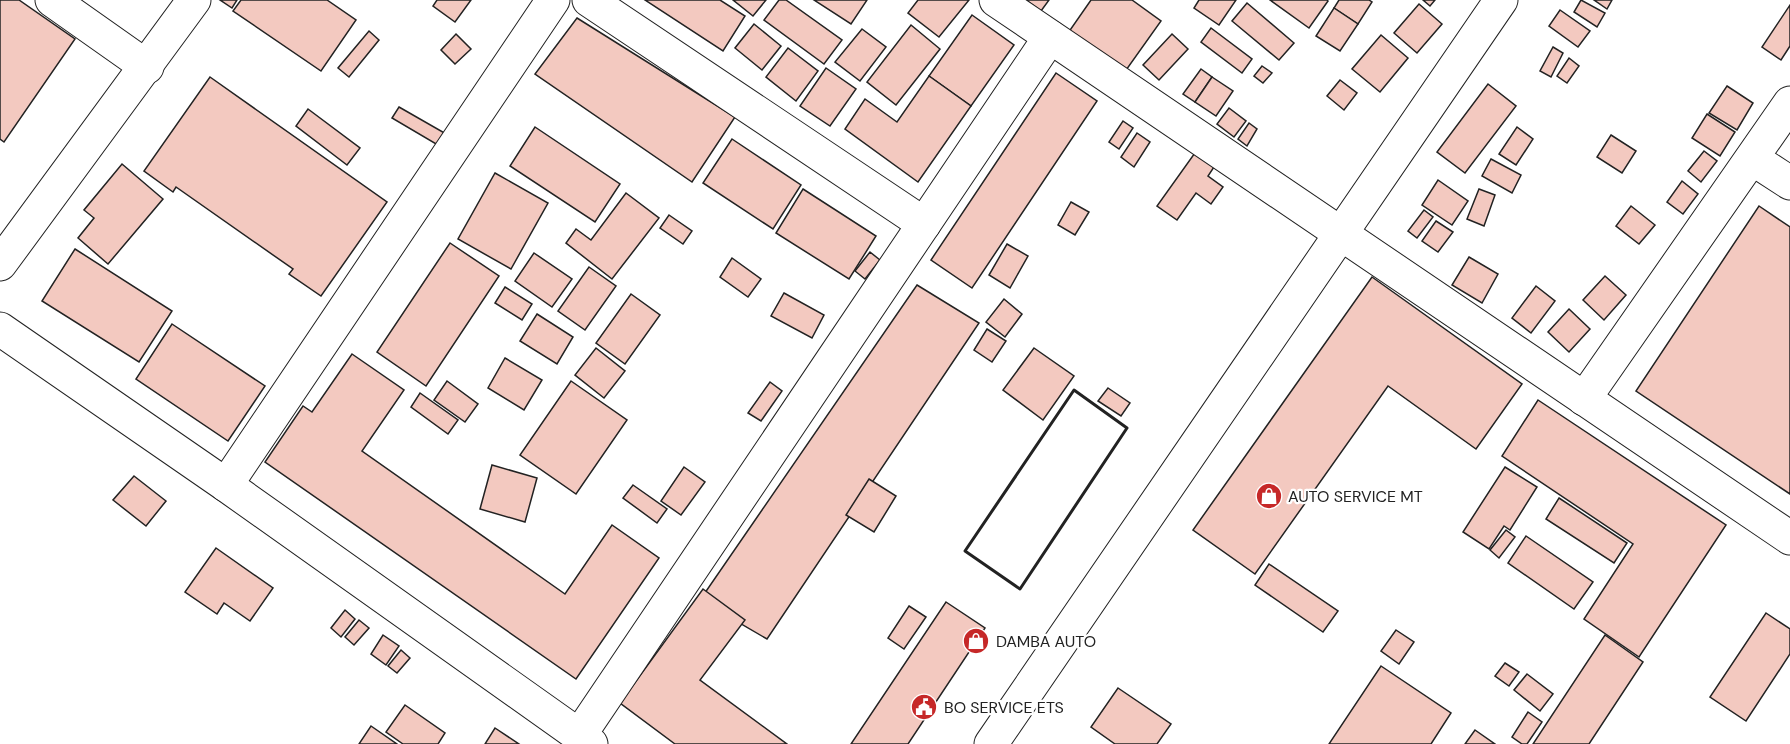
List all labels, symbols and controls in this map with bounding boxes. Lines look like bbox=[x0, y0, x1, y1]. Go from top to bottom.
shop icon: AUTO SERVICE MT bbox=[1254, 481, 1284, 511]
place label: AUTO SERVICE MT bbox=[1288, 486, 1423, 507]
shop icon: DAMBA AUTO bbox=[961, 626, 991, 656]
place label: DAMBA AUTO bbox=[996, 631, 1096, 652]
public building icon: BO SERVICE ETS bbox=[909, 692, 939, 722]
place label: BO SERVICE ETS bbox=[944, 697, 1064, 718]

